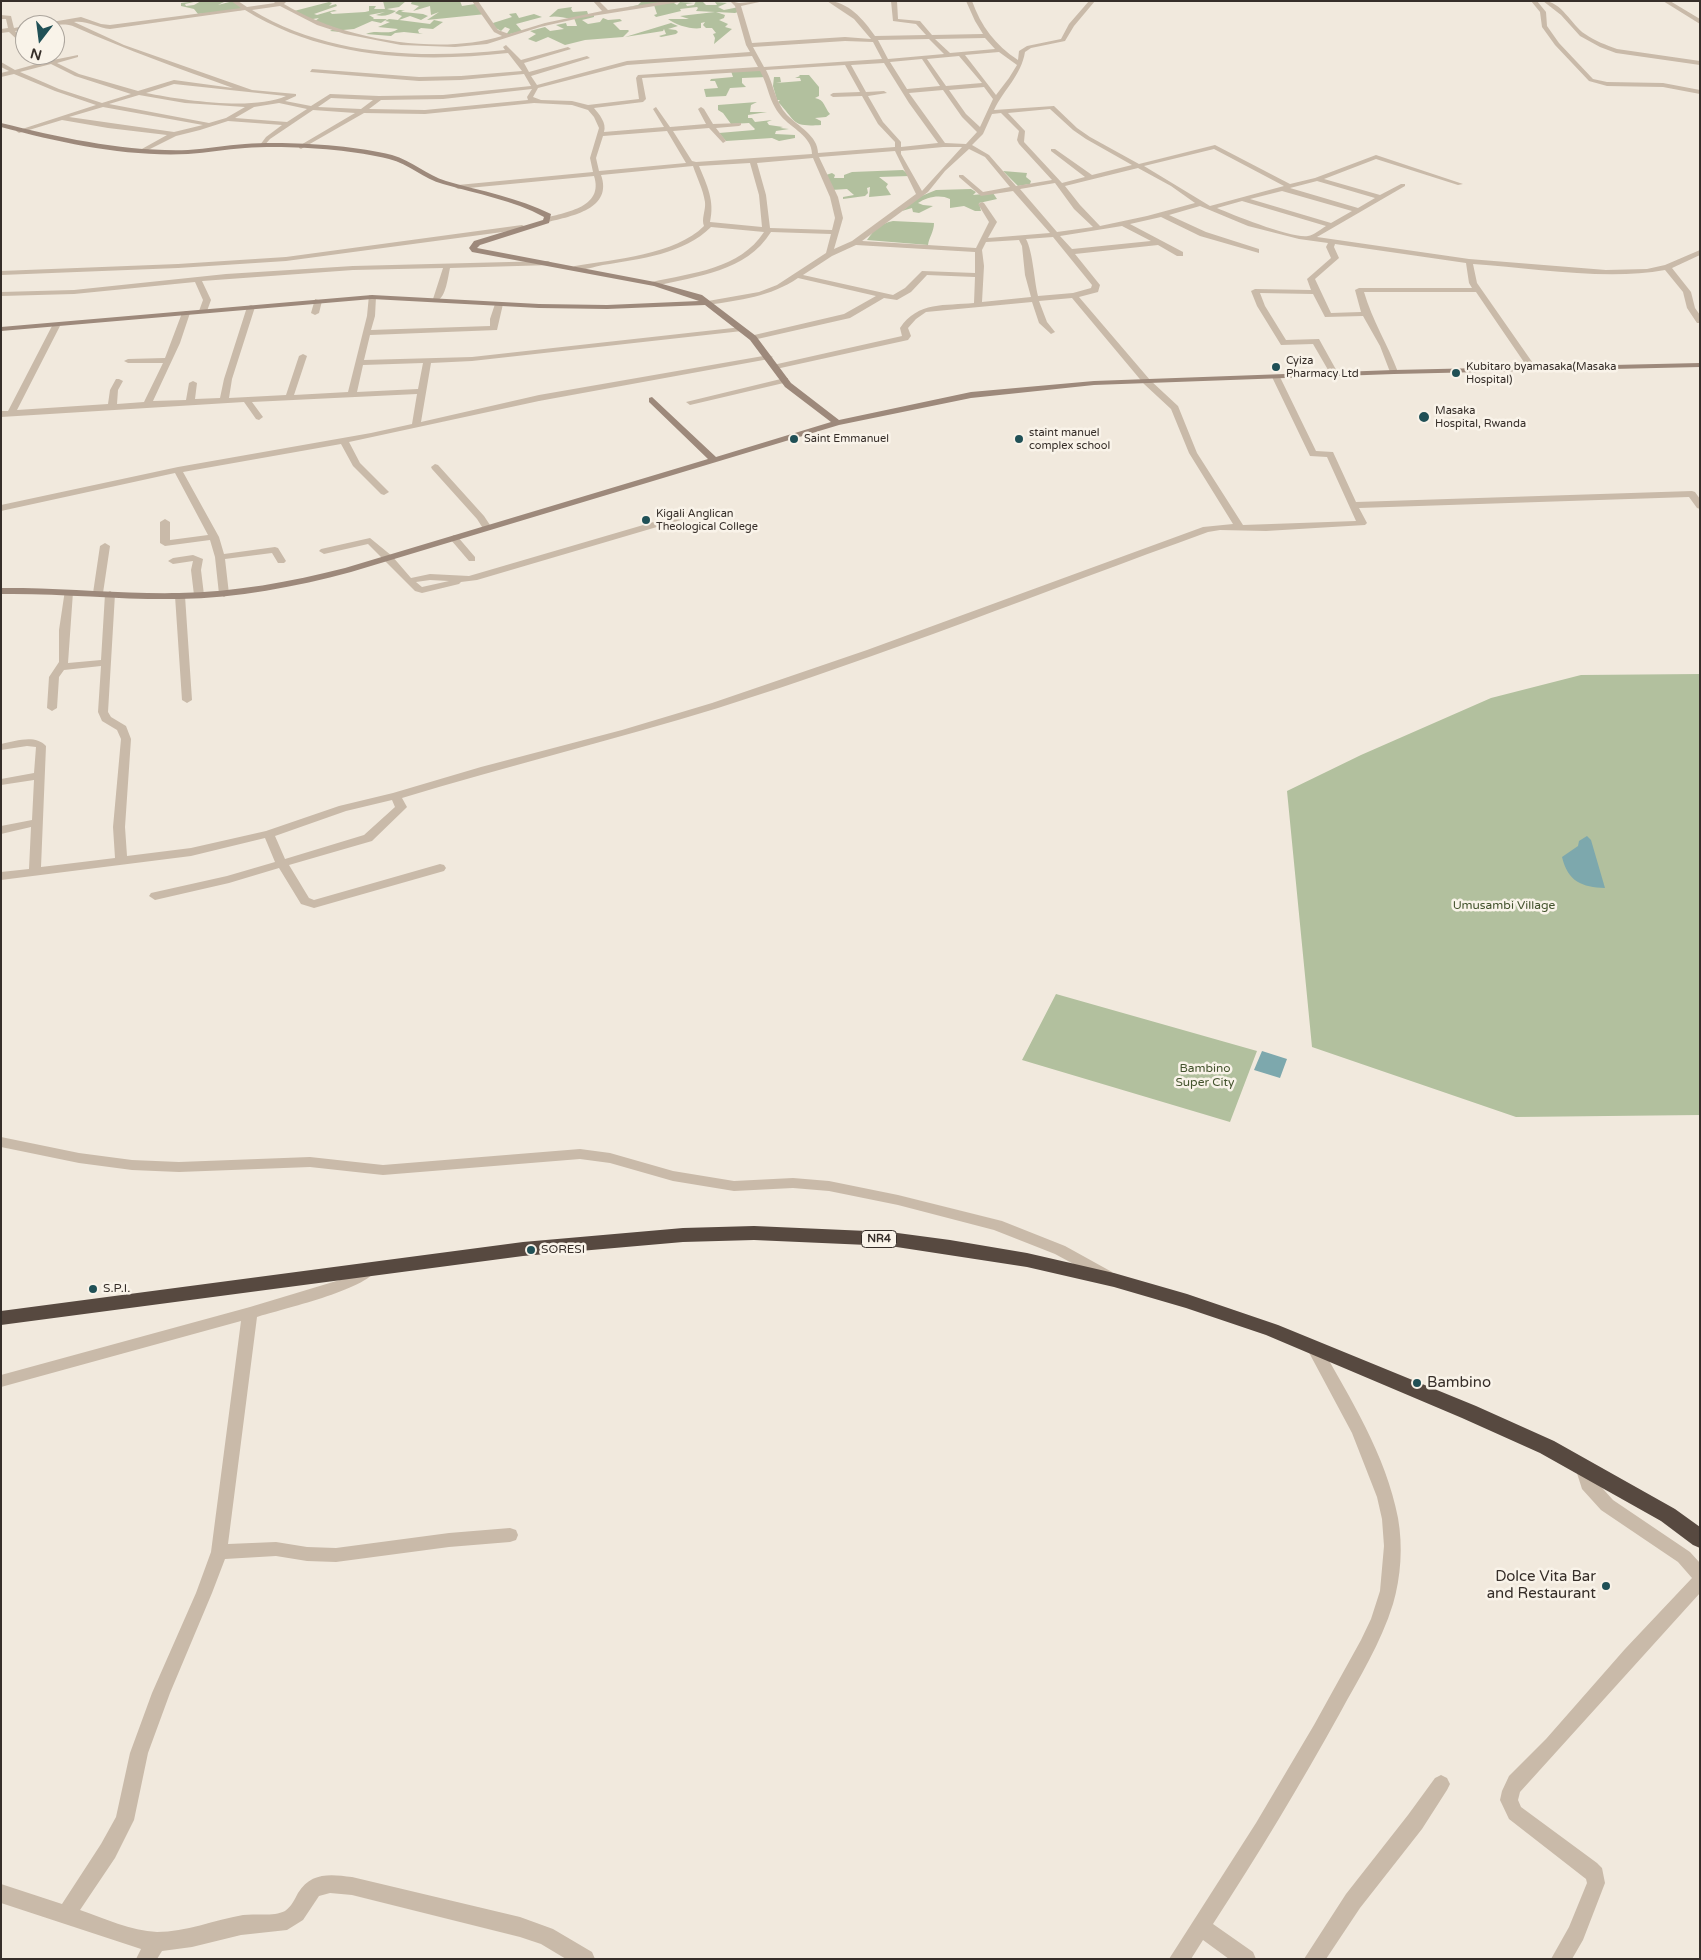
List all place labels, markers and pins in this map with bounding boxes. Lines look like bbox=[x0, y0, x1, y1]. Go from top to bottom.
place label: Cyiza Pharmacy Ltd bbox=[1286, 354, 1359, 380]
place label: Kubitaro byamasaka(Masaka Hospital) bbox=[1466, 360, 1616, 386]
marker: Cyiza Pharmacy Ltd bbox=[1270, 361, 1282, 373]
marker: Kubitaro byamasaka(Masaka Hospital) bbox=[1450, 367, 1462, 379]
place label: Masaka Hospital, Rwanda bbox=[1435, 404, 1526, 430]
marker: Masaka Hospital, Rwanda bbox=[1417, 410, 1431, 424]
place label: staint manuel complex school bbox=[1029, 426, 1110, 452]
place label: Saint Emmanuel bbox=[804, 432, 889, 446]
marker: Saint Emmanuel bbox=[788, 433, 800, 445]
marker: staint manuel complex school bbox=[1013, 433, 1025, 445]
place label: Kigali Anglican Theological College bbox=[656, 507, 758, 533]
marker: Kigali Anglican Theological College bbox=[640, 514, 652, 526]
place label: SORESI bbox=[541, 1243, 585, 1257]
marker: SORESI bbox=[525, 1244, 537, 1256]
place label: S.P.I. bbox=[103, 1282, 130, 1296]
marker: S.P.I. bbox=[87, 1283, 99, 1295]
place label: Bambino bbox=[1427, 1374, 1491, 1392]
marker: Bambino bbox=[1411, 1377, 1423, 1389]
place label: Dolce Vita Bar and Restaurant bbox=[1487, 1568, 1596, 1603]
marker: Dolce Vita Bar and Restaurant bbox=[1600, 1580, 1612, 1592]

